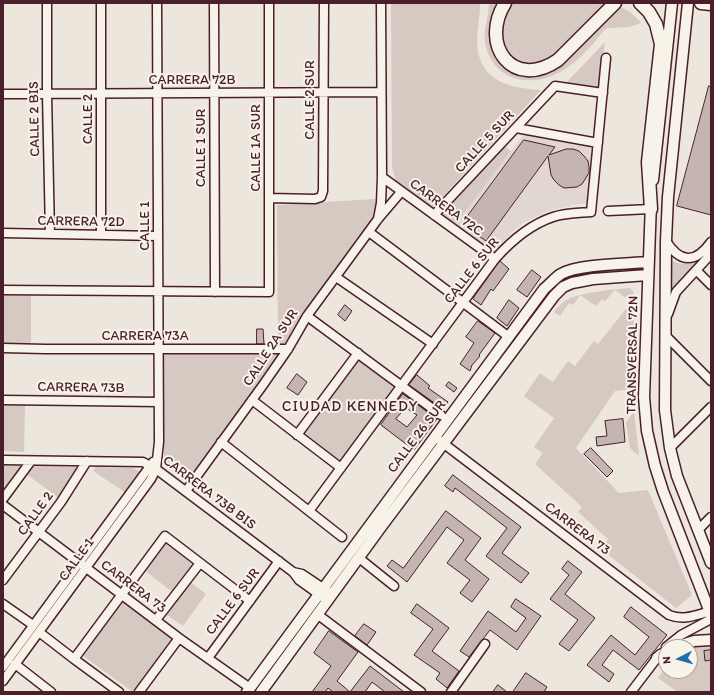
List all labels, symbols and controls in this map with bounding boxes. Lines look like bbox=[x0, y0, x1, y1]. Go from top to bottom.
street label: CALLE 2 SUR bbox=[302, 60, 318, 140]
street label: CARRERA 72B bbox=[148, 72, 236, 88]
street label: CALLE 2 BIS bbox=[26, 81, 44, 157]
street label: CALLE 2 bbox=[80, 94, 96, 144]
street label: CALLE 1A SUR bbox=[248, 104, 264, 192]
street label: CALLE 5 SUR bbox=[452, 107, 518, 177]
street label: CALLE 1 SUR bbox=[193, 109, 209, 187]
street label: CARRERA 72C bbox=[406, 176, 486, 240]
street label: CALLE 1 bbox=[137, 201, 153, 251]
street label: CARRERA 72D bbox=[37, 213, 125, 231]
street label: CALLE 6 SUR bbox=[441, 235, 503, 307]
street label: TRANSVERSAL 72N bbox=[624, 296, 642, 414]
street label: CALLE 2A SUR bbox=[240, 306, 302, 390]
street label: CARRERA 73A bbox=[101, 328, 189, 344]
street label: CARRERA 73B bbox=[37, 379, 125, 397]
street label: CALLE 26 SUR bbox=[384, 397, 450, 477]
district label: CIUDAD KENNEDY bbox=[282, 398, 418, 416]
street label: CARRERA 73B BIS bbox=[159, 452, 259, 534]
street label: CALLE 2 bbox=[14, 489, 58, 539]
street label: CARRERA 73 bbox=[541, 499, 613, 559]
street label: CALLE 1 bbox=[56, 535, 98, 585]
street label: CARRERA 73 bbox=[97, 557, 169, 617]
street label: CALLE 6 SUR bbox=[202, 565, 264, 639]
north arrow bbox=[658, 639, 698, 679]
text: N bbox=[660, 656, 673, 665]

